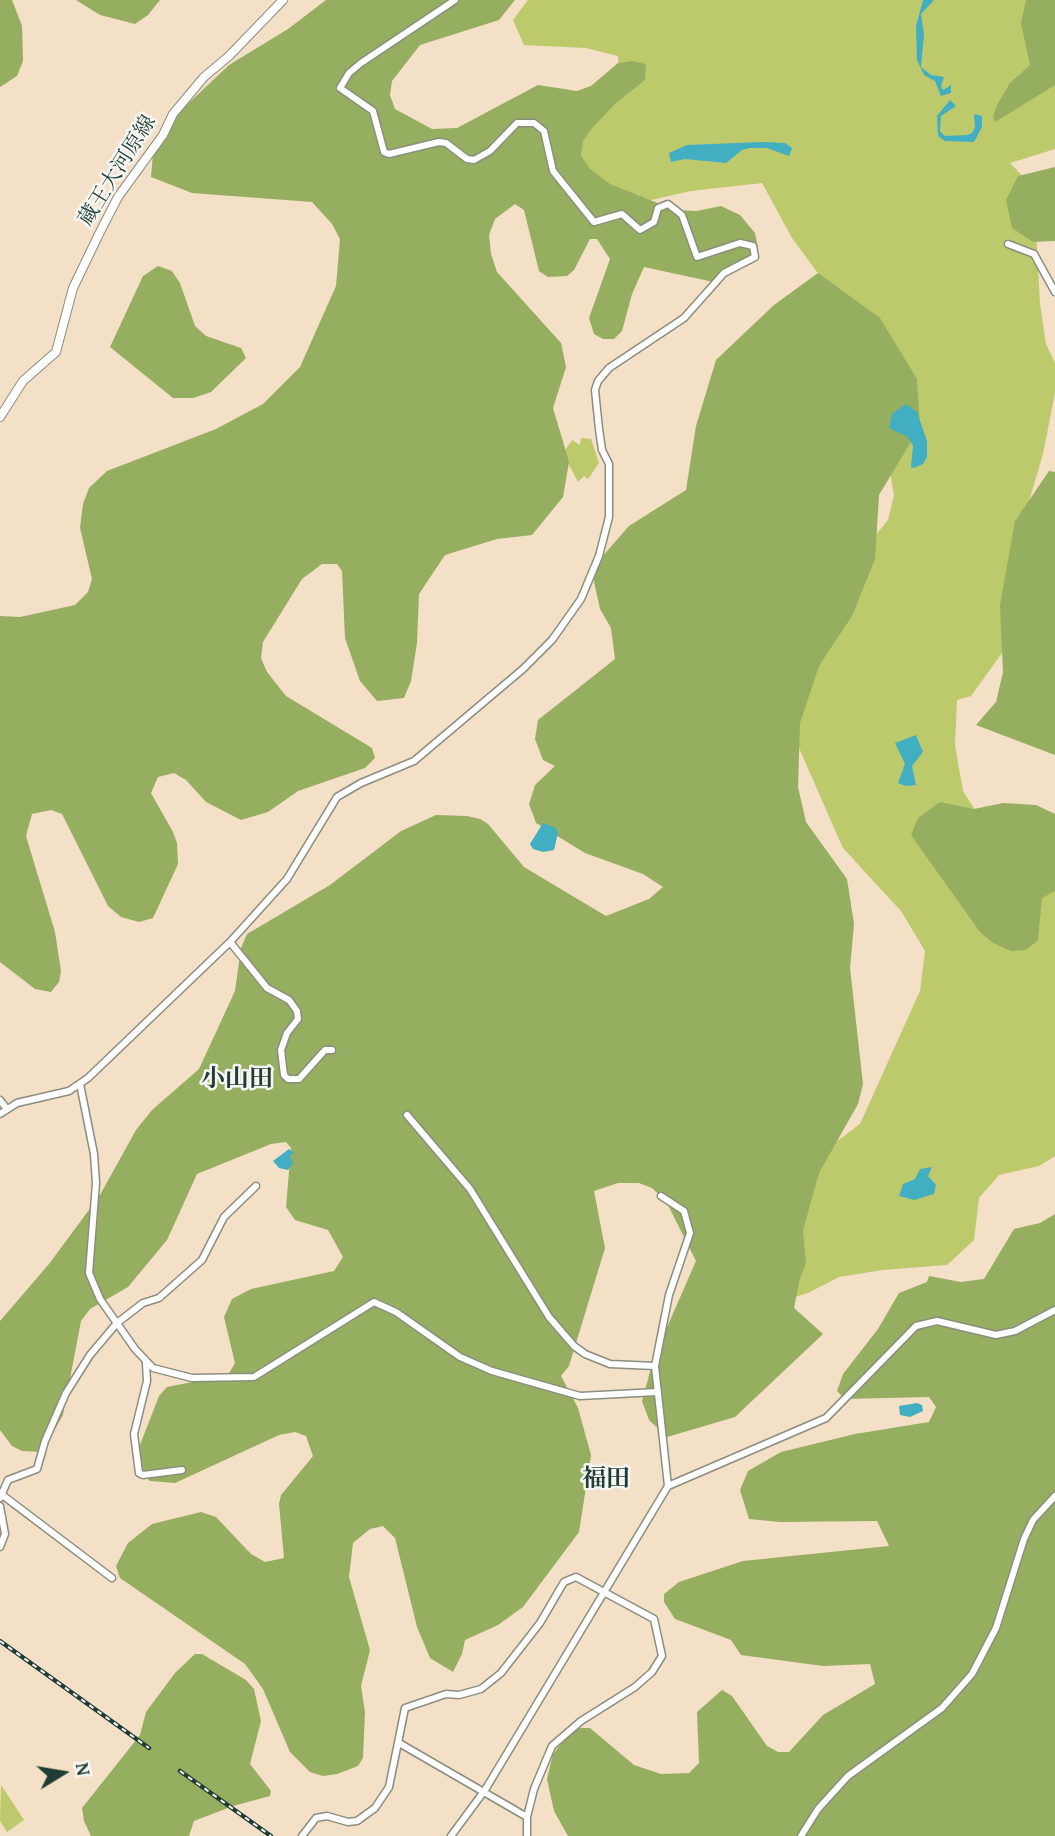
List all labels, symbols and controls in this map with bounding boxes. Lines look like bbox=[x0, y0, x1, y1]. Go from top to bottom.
street label: 蔵王大河原線 bbox=[74, 111, 162, 231]
district label: 小山田 bbox=[201, 1066, 273, 1094]
district label: 福田 bbox=[582, 1466, 630, 1494]
north arrow bbox=[28, 1738, 98, 1808]
text: N bbox=[69, 1760, 99, 1778]

